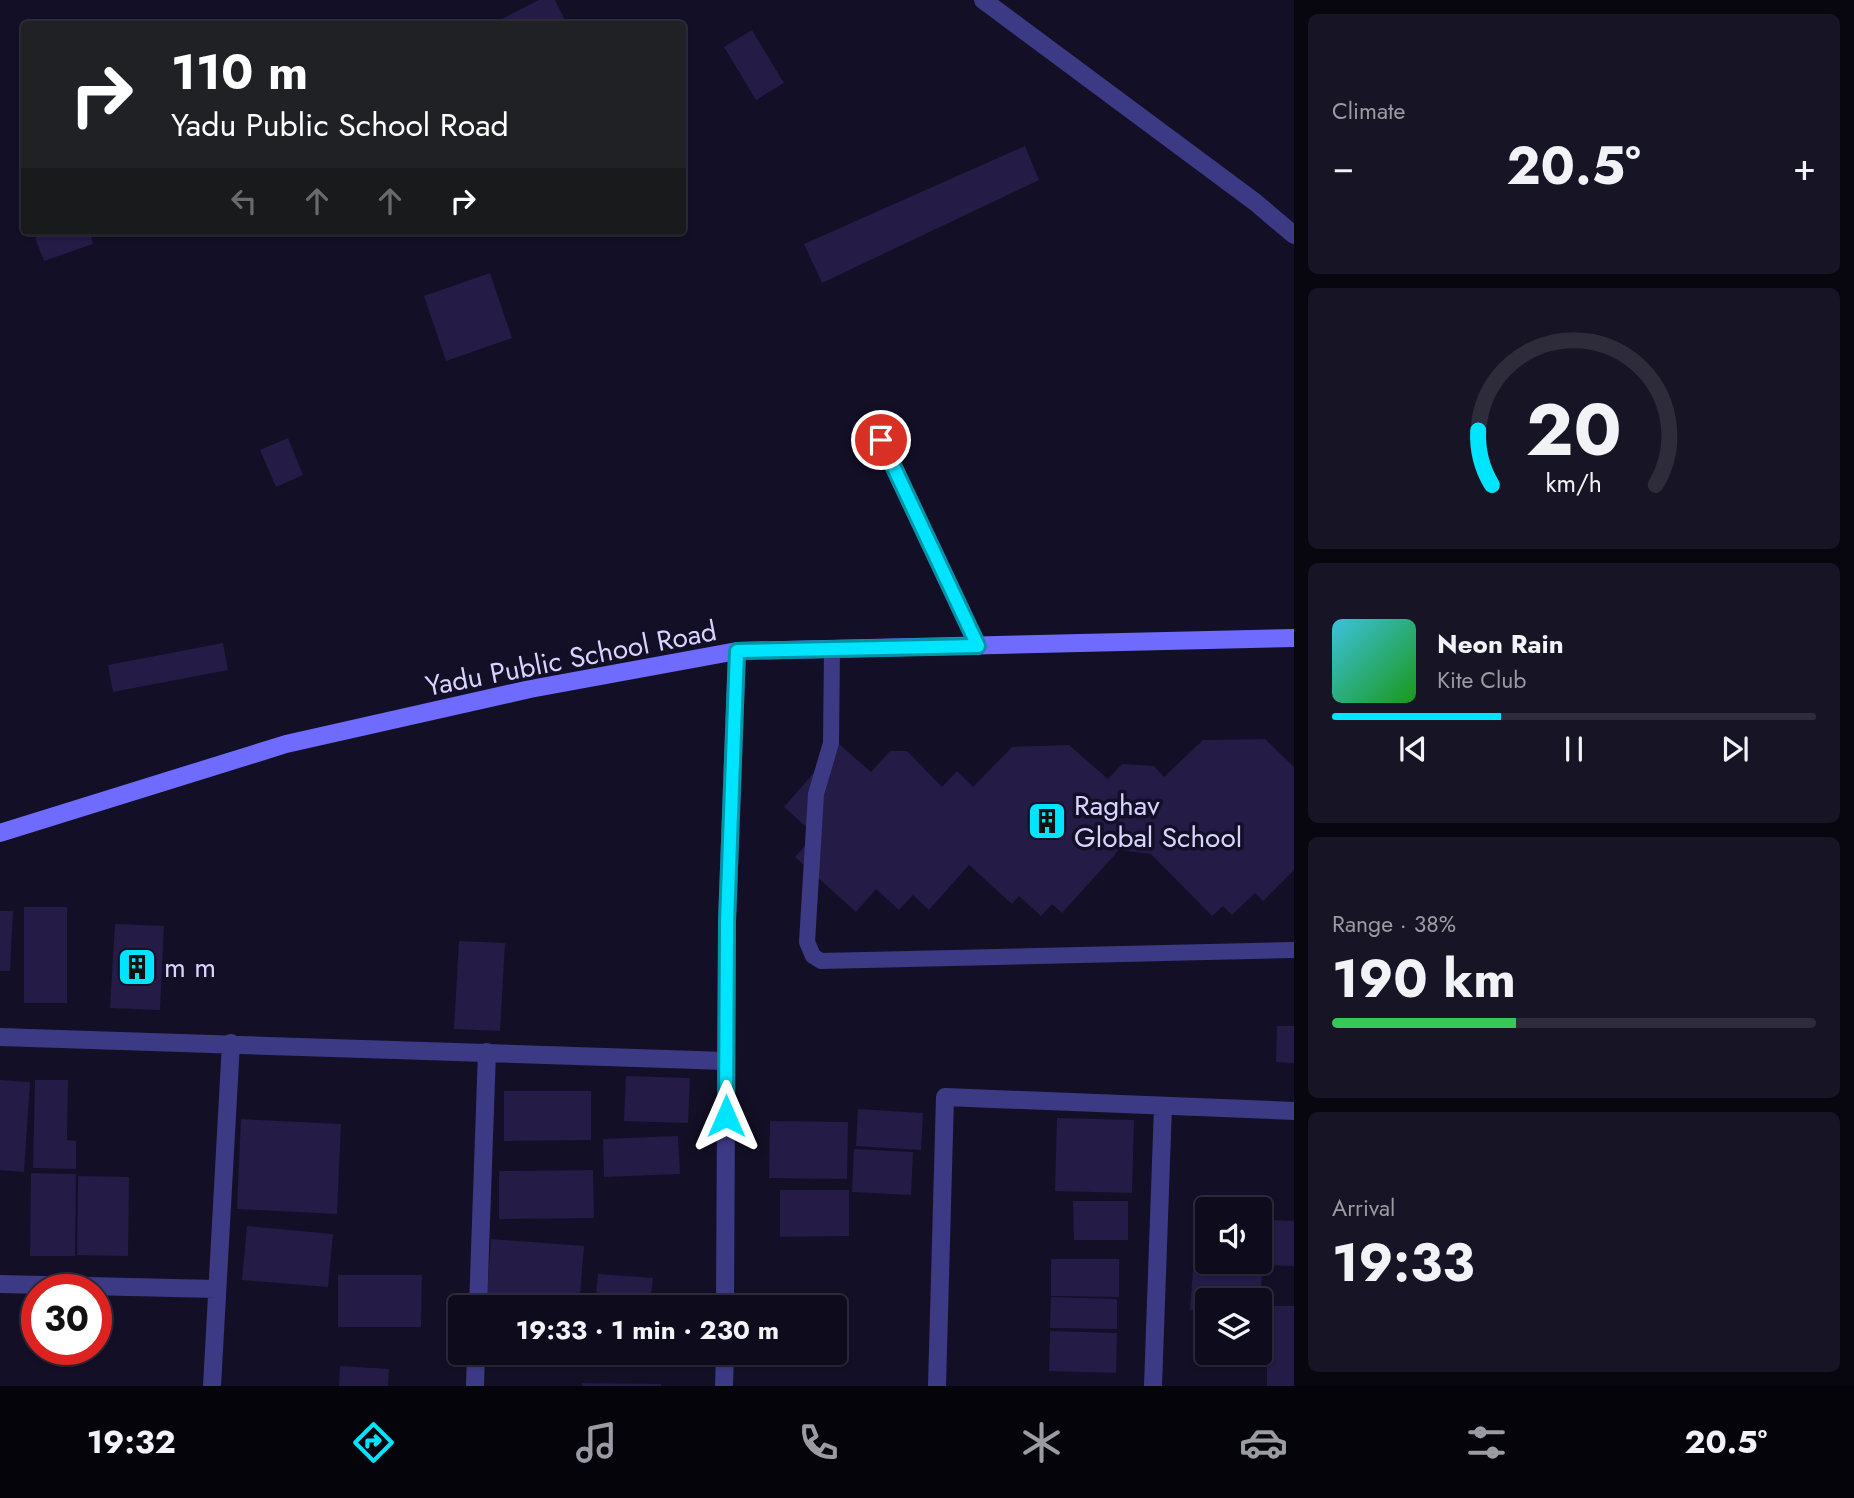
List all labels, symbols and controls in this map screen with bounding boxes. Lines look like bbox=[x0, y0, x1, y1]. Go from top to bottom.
text: 110 m bbox=[171, 37, 308, 107]
icon: right bbox=[56, 49, 147, 140]
text: Climate bbox=[1332, 94, 1405, 128]
text: Yadu Public School Road bbox=[171, 102, 509, 148]
text: 20.5° bbox=[1506, 128, 1641, 204]
text: − bbox=[1332, 139, 1354, 194]
text: + bbox=[1793, 139, 1816, 194]
icon: left bbox=[225, 182, 263, 220]
icon: ahead bbox=[298, 182, 336, 220]
icon: ahead bbox=[371, 182, 409, 220]
icon: right bbox=[444, 182, 482, 220]
text: 20 bbox=[1526, 377, 1622, 482]
pin bbox=[851, 410, 911, 470]
icon: arrive bbox=[862, 421, 900, 459]
text: km/h bbox=[1546, 464, 1602, 500]
street label: Yadu Public School Road bbox=[422, 610, 720, 707]
text: Neon Rain bbox=[1437, 625, 1564, 663]
text: Kite Club bbox=[1437, 663, 1526, 697]
icon: previous bbox=[1394, 730, 1432, 768]
icon: pause bbox=[1555, 730, 1593, 768]
icon: next bbox=[1716, 730, 1754, 768]
place label: Raghav Global School bbox=[1074, 785, 1242, 858]
building icon: Raghav Global School bbox=[1026, 800, 1068, 842]
text: Range · 38% bbox=[1332, 907, 1456, 941]
text: 190 km bbox=[1332, 941, 1516, 1017]
building icon: m m bbox=[116, 946, 158, 988]
place label: m m bbox=[164, 947, 216, 988]
position arrow bbox=[689, 1079, 763, 1153]
text: Arrival bbox=[1332, 1191, 1395, 1225]
map controls bbox=[1195, 1197, 1272, 1365]
button: sound bbox=[1195, 1197, 1272, 1274]
text: 19:33 bbox=[1332, 1225, 1475, 1301]
speed limit sign: 30 bbox=[21, 1274, 112, 1365]
button: layers bbox=[1195, 1288, 1272, 1365]
text: 19:33 · 1 min · 230 m bbox=[516, 1311, 779, 1349]
icon: directions bbox=[349, 1418, 398, 1467]
icon: music bbox=[572, 1418, 621, 1467]
icon: phone bbox=[794, 1418, 843, 1467]
icon: climate bbox=[1017, 1418, 1066, 1467]
icon: car bbox=[1239, 1418, 1288, 1467]
icon: filters bbox=[1462, 1418, 1511, 1467]
text: 19:32 bbox=[87, 1419, 176, 1465]
text: 20.5° bbox=[1685, 1419, 1767, 1465]

